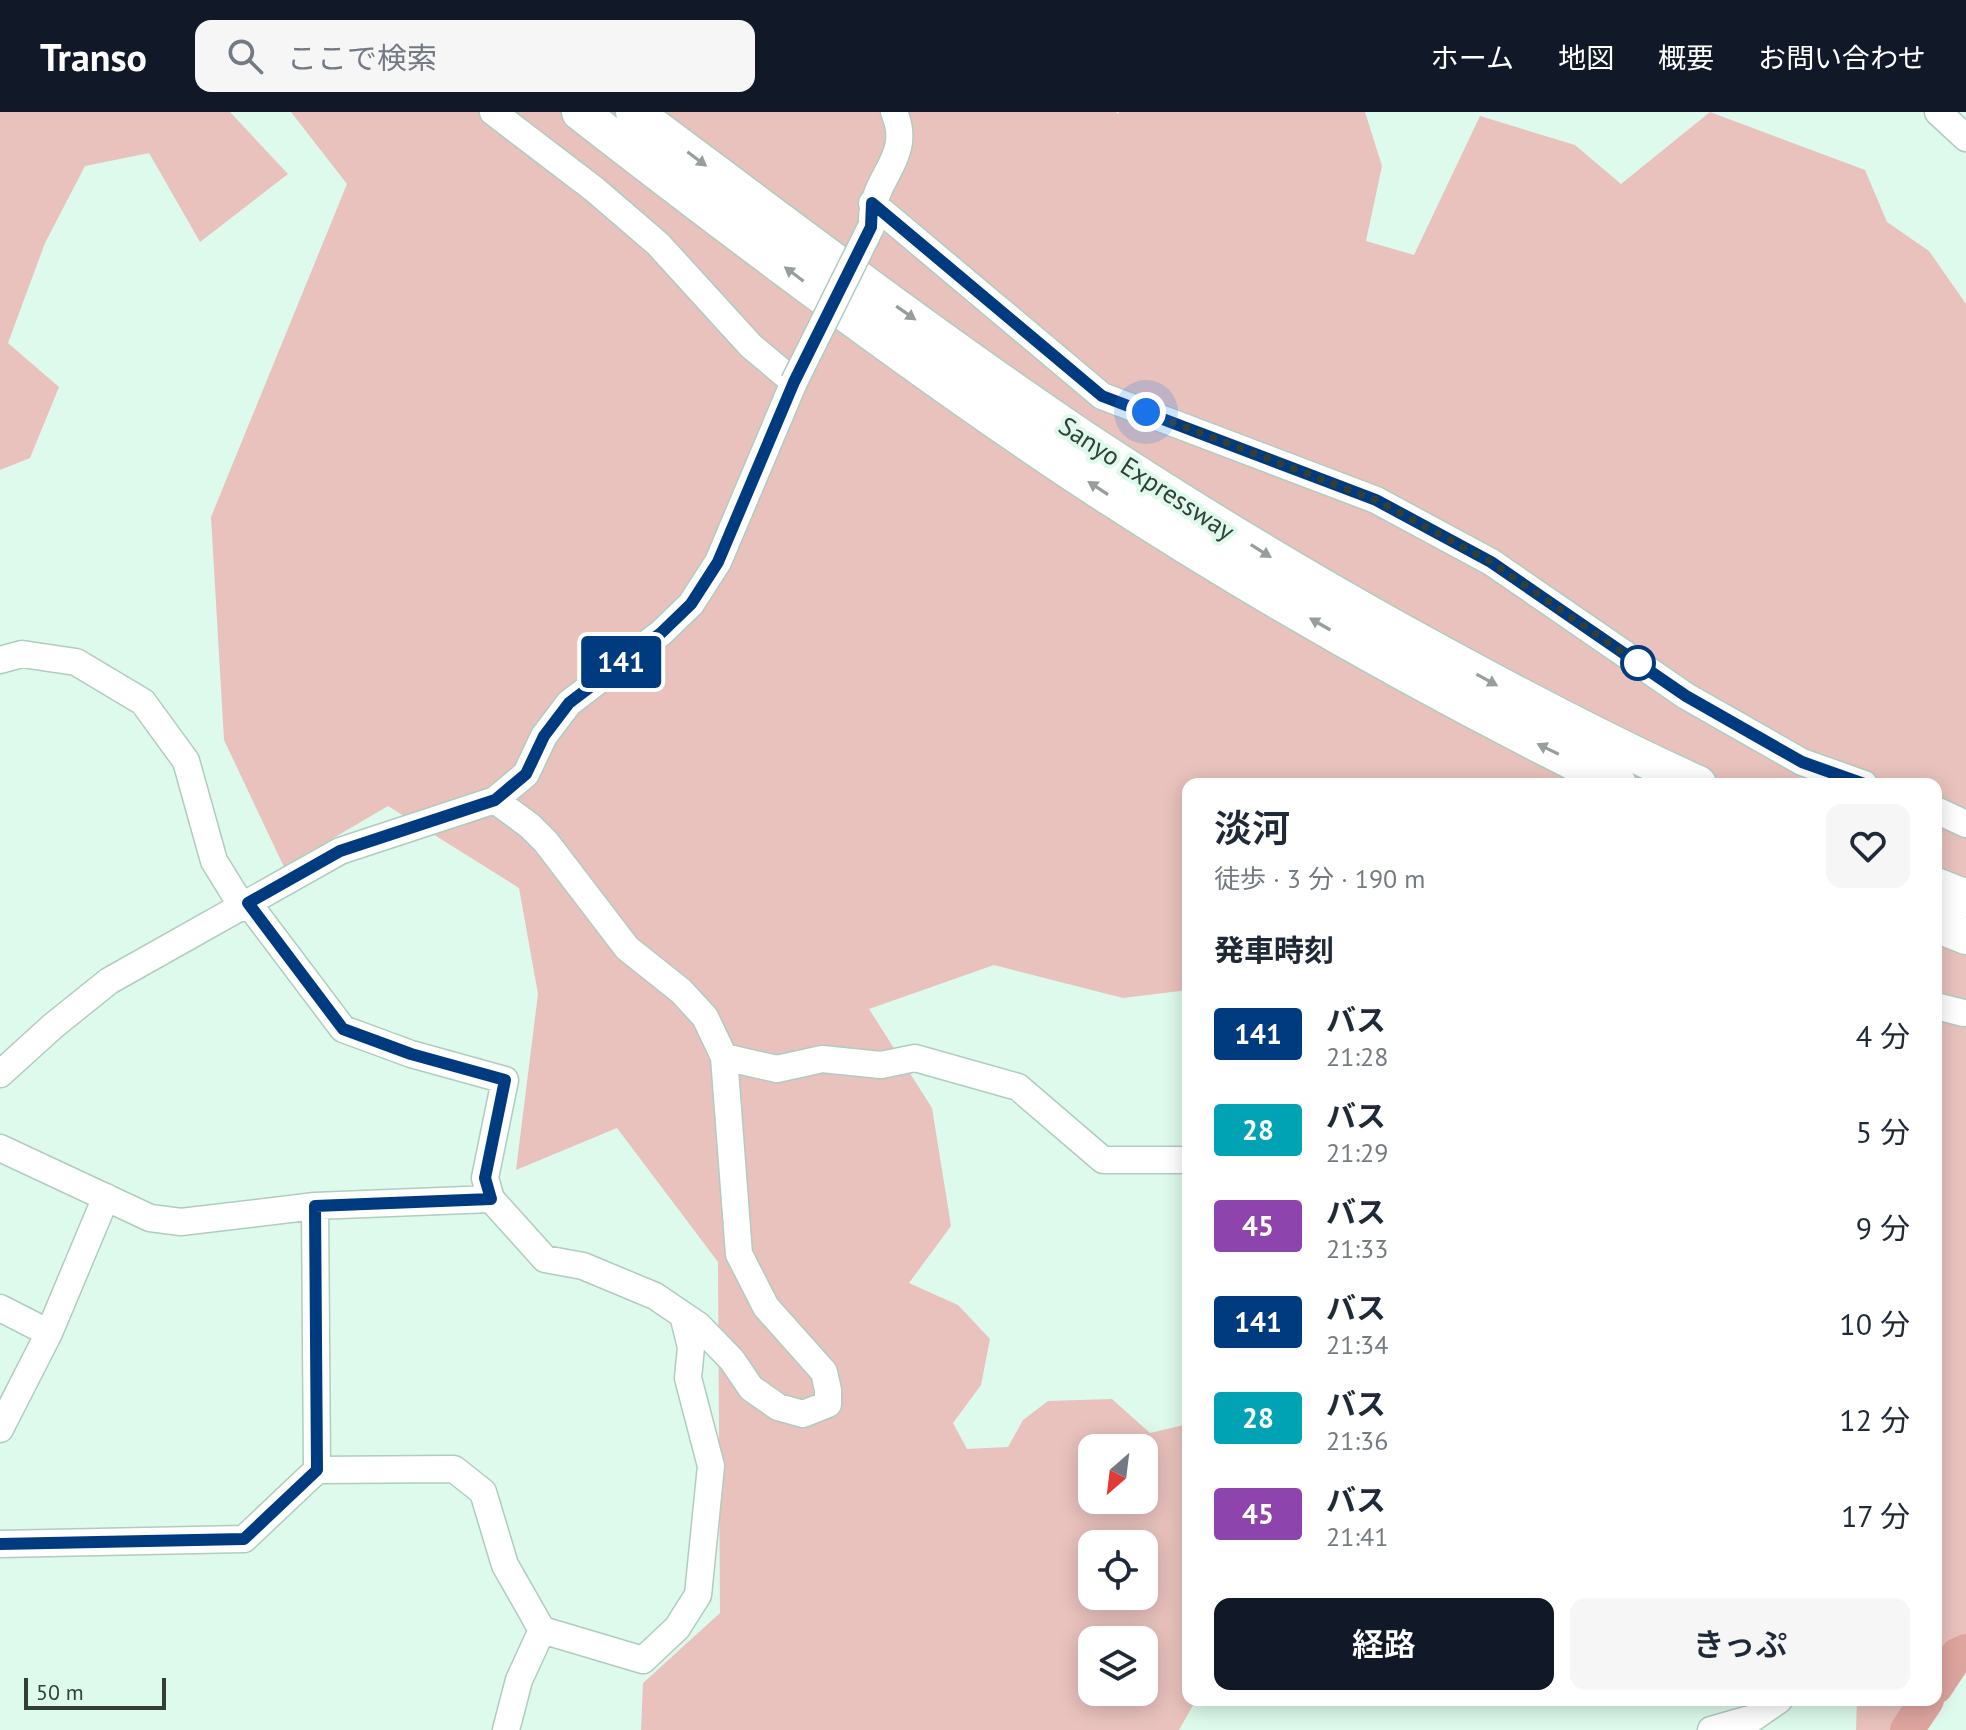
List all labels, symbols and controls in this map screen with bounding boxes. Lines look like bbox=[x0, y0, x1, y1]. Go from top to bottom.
search box bbox=[195, 20, 755, 92]
text: Transo bbox=[40, 32, 147, 81]
icon: search bbox=[223, 34, 267, 78]
text: ここで検索 bbox=[287, 38, 437, 77]
text: ホーム bbox=[1431, 39, 1514, 76]
text: 地図 bbox=[1558, 39, 1614, 76]
text: 概要 bbox=[1658, 39, 1714, 76]
text: お問い合わせ bbox=[1758, 39, 1926, 76]
one-way arrow bbox=[686, 150, 707, 166]
one-way arrow bbox=[784, 267, 804, 283]
one-way arrow bbox=[896, 305, 917, 320]
your location bbox=[1126, 392, 1166, 432]
street label: Sanyo Expressway bbox=[1053, 409, 1241, 547]
one-way arrow bbox=[1088, 481, 1109, 496]
one-way arrow bbox=[1250, 544, 1272, 558]
one-way arrow bbox=[1309, 618, 1331, 632]
line badge: 141 bbox=[575, 636, 667, 688]
text: 141 bbox=[597, 643, 645, 680]
unlabelled marker bbox=[1621, 646, 1655, 680]
one-way arrow bbox=[1476, 673, 1499, 686]
one-way arrow bbox=[1536, 743, 1559, 756]
text: 淡河 bbox=[1214, 803, 1290, 852]
button: heart bbox=[1826, 804, 1910, 888]
text: 徒歩 · 3 分 · 190 m bbox=[1214, 862, 1425, 895]
text: 発車時刻 bbox=[1214, 930, 1334, 969]
text: バス bbox=[1326, 1000, 1386, 1039]
text: 141 bbox=[1234, 1015, 1282, 1052]
text: 4 分 bbox=[1856, 1016, 1910, 1055]
text: 21:28 bbox=[1326, 1040, 1388, 1073]
text: バス bbox=[1326, 1096, 1386, 1135]
text: 28 bbox=[1242, 1111, 1274, 1148]
text: 5 分 bbox=[1856, 1112, 1910, 1151]
text: 21:29 bbox=[1326, 1136, 1388, 1169]
text: バス bbox=[1326, 1192, 1386, 1231]
text: 45 bbox=[1242, 1207, 1274, 1244]
text: 9 分 bbox=[1856, 1208, 1910, 1247]
text: 21:33 bbox=[1326, 1232, 1388, 1265]
text: バス bbox=[1326, 1288, 1386, 1327]
text: 141 bbox=[1234, 1303, 1282, 1340]
text: 10 分 bbox=[1839, 1304, 1910, 1343]
text: 21:34 bbox=[1326, 1328, 1388, 1361]
text: バス bbox=[1326, 1384, 1386, 1423]
text: 28 bbox=[1242, 1399, 1274, 1436]
text: 12 分 bbox=[1839, 1400, 1910, 1439]
text: 21:36 bbox=[1326, 1424, 1388, 1457]
north arrow bbox=[1078, 1434, 1158, 1514]
map controls bbox=[1078, 1434, 1158, 1706]
text: バス bbox=[1326, 1480, 1386, 1519]
text: 45 bbox=[1242, 1495, 1274, 1532]
text: 17 分 bbox=[1841, 1496, 1910, 1535]
text: 21:41 bbox=[1326, 1520, 1388, 1553]
button: locate bbox=[1078, 1530, 1158, 1610]
button: 経路 bbox=[1214, 1598, 1554, 1690]
button: きっぷ bbox=[1570, 1598, 1910, 1690]
button: layers bbox=[1078, 1626, 1158, 1706]
scale bar bbox=[24, 1674, 166, 1710]
text: 50 m bbox=[36, 1678, 84, 1706]

